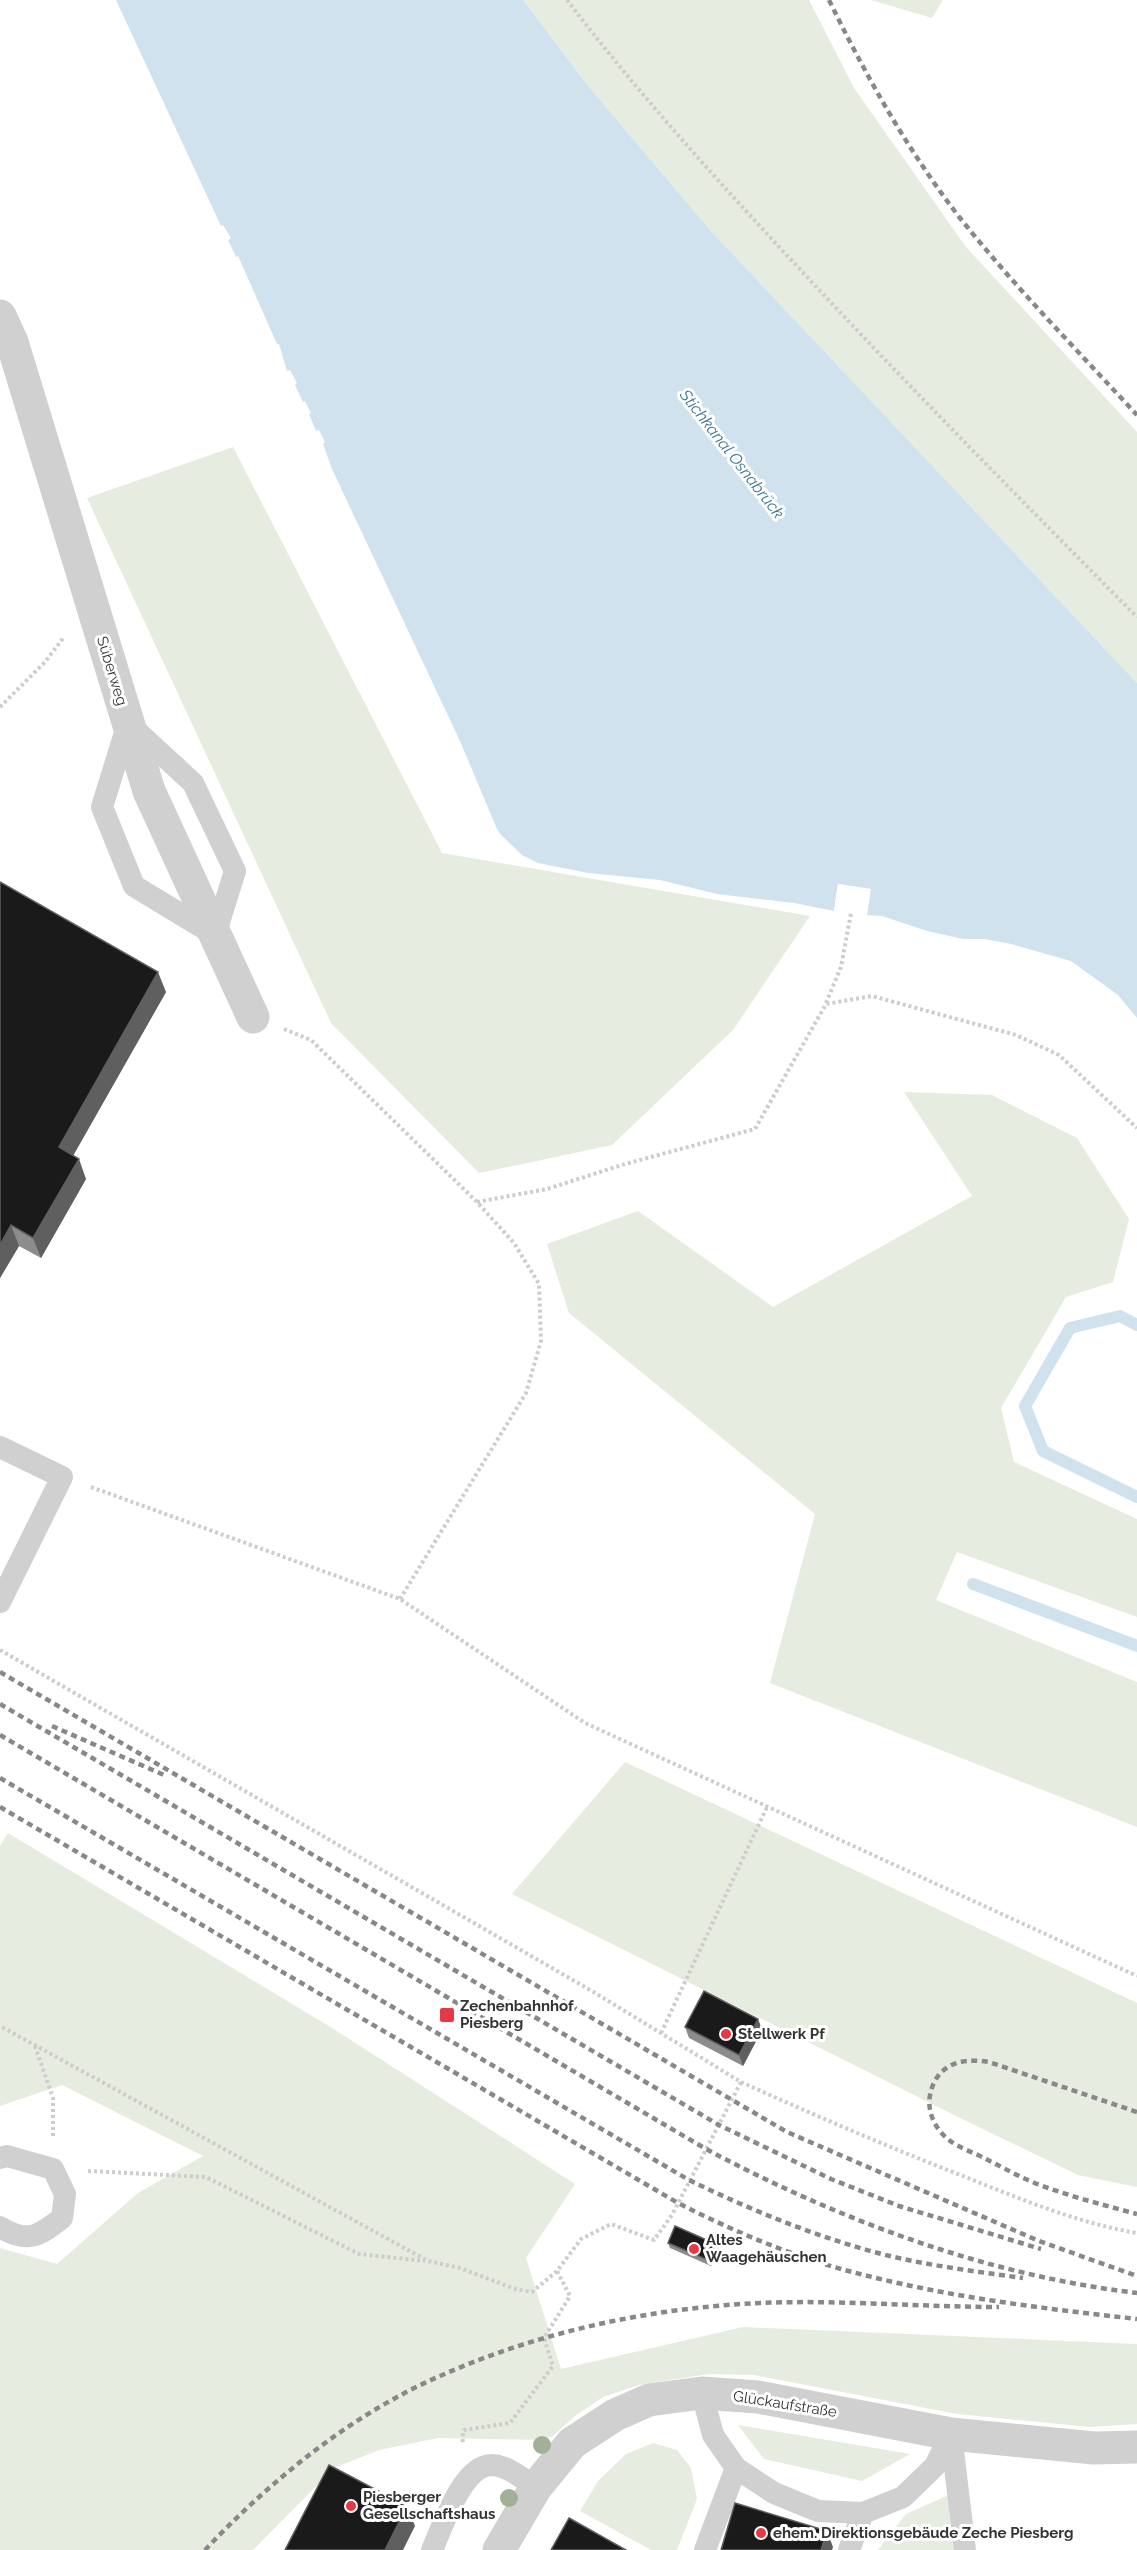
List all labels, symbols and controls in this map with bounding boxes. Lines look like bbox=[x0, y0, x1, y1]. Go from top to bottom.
water label: Stichkanal Osnabrück bbox=[675, 385, 788, 522]
street label: Süberweg bbox=[93, 634, 131, 708]
place label: Zechenbahnhof Piesberg bbox=[460, 1997, 574, 2032]
marker: Zechenbahnhof Piesberg bbox=[438, 2006, 456, 2024]
place label: Stellwerk Pf bbox=[738, 2025, 825, 2043]
marker: Stellwerk Pf bbox=[719, 2027, 733, 2041]
place label: Altes Waagehäuschen bbox=[706, 2231, 827, 2266]
marker: Altes Waagehäuschen bbox=[687, 2242, 701, 2256]
street label: Glückaufstraße bbox=[732, 2387, 838, 2421]
place label: Piesberger Gesellschaftshaus bbox=[363, 2488, 495, 2523]
marker: Piesberger Gesellschaftshaus bbox=[344, 2499, 358, 2513]
place label: ehem. Direktionsgebäude Zeche Piesberg bbox=[773, 2524, 1073, 2542]
marker: ehem. Direktionsgebäude Zeche Piesberg bbox=[754, 2526, 768, 2540]

